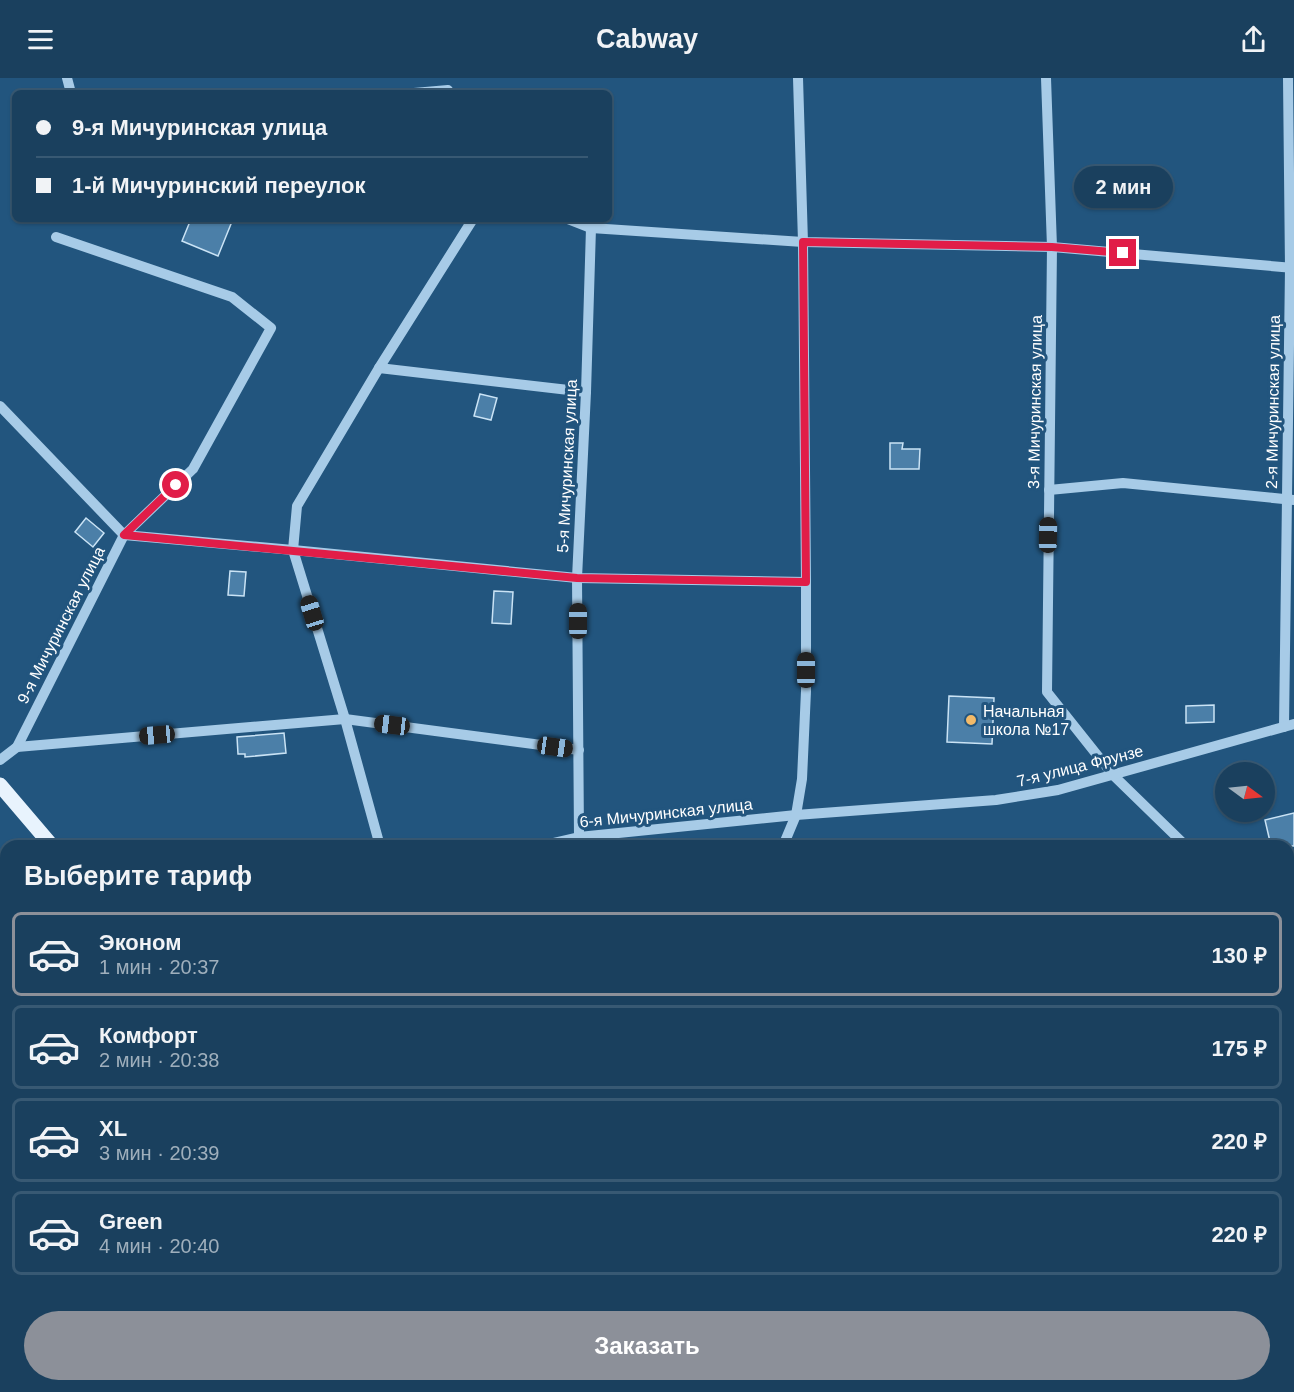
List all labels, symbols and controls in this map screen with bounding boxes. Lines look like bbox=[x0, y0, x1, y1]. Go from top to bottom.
icon: menu bbox=[24, 23, 57, 56]
icon: share bbox=[1237, 23, 1270, 56]
text: Cabway bbox=[596, 24, 698, 54]
text: 9-я Мичуринская улица bbox=[72, 115, 327, 140]
callout: 2 мин bbox=[1074, 166, 1172, 208]
text: 1-й Мичуринский переулок bbox=[72, 173, 365, 198]
text: 2 мин bbox=[1096, 176, 1151, 198]
route end bbox=[1109, 239, 1136, 266]
street label: 3-я Мичуринская улица bbox=[1025, 315, 1045, 489]
street label: 2-я Мичуринская улица bbox=[1263, 315, 1283, 489]
street label: 5-я Мичуринская улица bbox=[554, 379, 580, 553]
route start bbox=[162, 471, 189, 498]
car bbox=[1039, 517, 1057, 553]
street label: 9-я Мичуринская улица bbox=[14, 544, 108, 706]
car bbox=[298, 593, 326, 633]
car bbox=[569, 603, 587, 639]
car bbox=[797, 652, 815, 688]
place label: Начальная школа №17 bbox=[983, 703, 1069, 738]
marker: Начальная школа №17 bbox=[964, 713, 978, 727]
car bbox=[373, 714, 411, 736]
car bbox=[138, 724, 176, 746]
car bbox=[536, 736, 574, 758]
street label: 7-я улица Фрунзе bbox=[1015, 742, 1145, 790]
north arrow bbox=[1215, 762, 1275, 822]
map controls bbox=[1215, 762, 1275, 822]
street label: 6-я Мичуринская улица bbox=[579, 795, 753, 831]
text: Выберите тариф bbox=[24, 861, 252, 891]
icon: car bbox=[27, 927, 81, 981]
text: Эконом bbox=[99, 930, 182, 955]
text: 130 ₽ bbox=[1211, 943, 1267, 968]
text: 1 мин · 20:37 bbox=[99, 956, 219, 978]
icon: car bbox=[27, 1020, 81, 1074]
text: Комфорт bbox=[99, 1023, 198, 1048]
text: 175 ₽ bbox=[1211, 1036, 1267, 1061]
text: 2 мин · 20:38 bbox=[99, 1049, 219, 1071]
icon: car bbox=[27, 1113, 81, 1167]
text: XL bbox=[99, 1116, 127, 1141]
text: 220 ₽ bbox=[1211, 1129, 1267, 1154]
text: 3 мин · 20:39 bbox=[99, 1142, 219, 1164]
icon: car bbox=[27, 1206, 81, 1260]
text: Green bbox=[99, 1209, 163, 1234]
text: 220 ₽ bbox=[1211, 1222, 1267, 1247]
text: 4 мин · 20:40 bbox=[99, 1235, 219, 1257]
button: Заказать bbox=[24, 1311, 1270, 1380]

